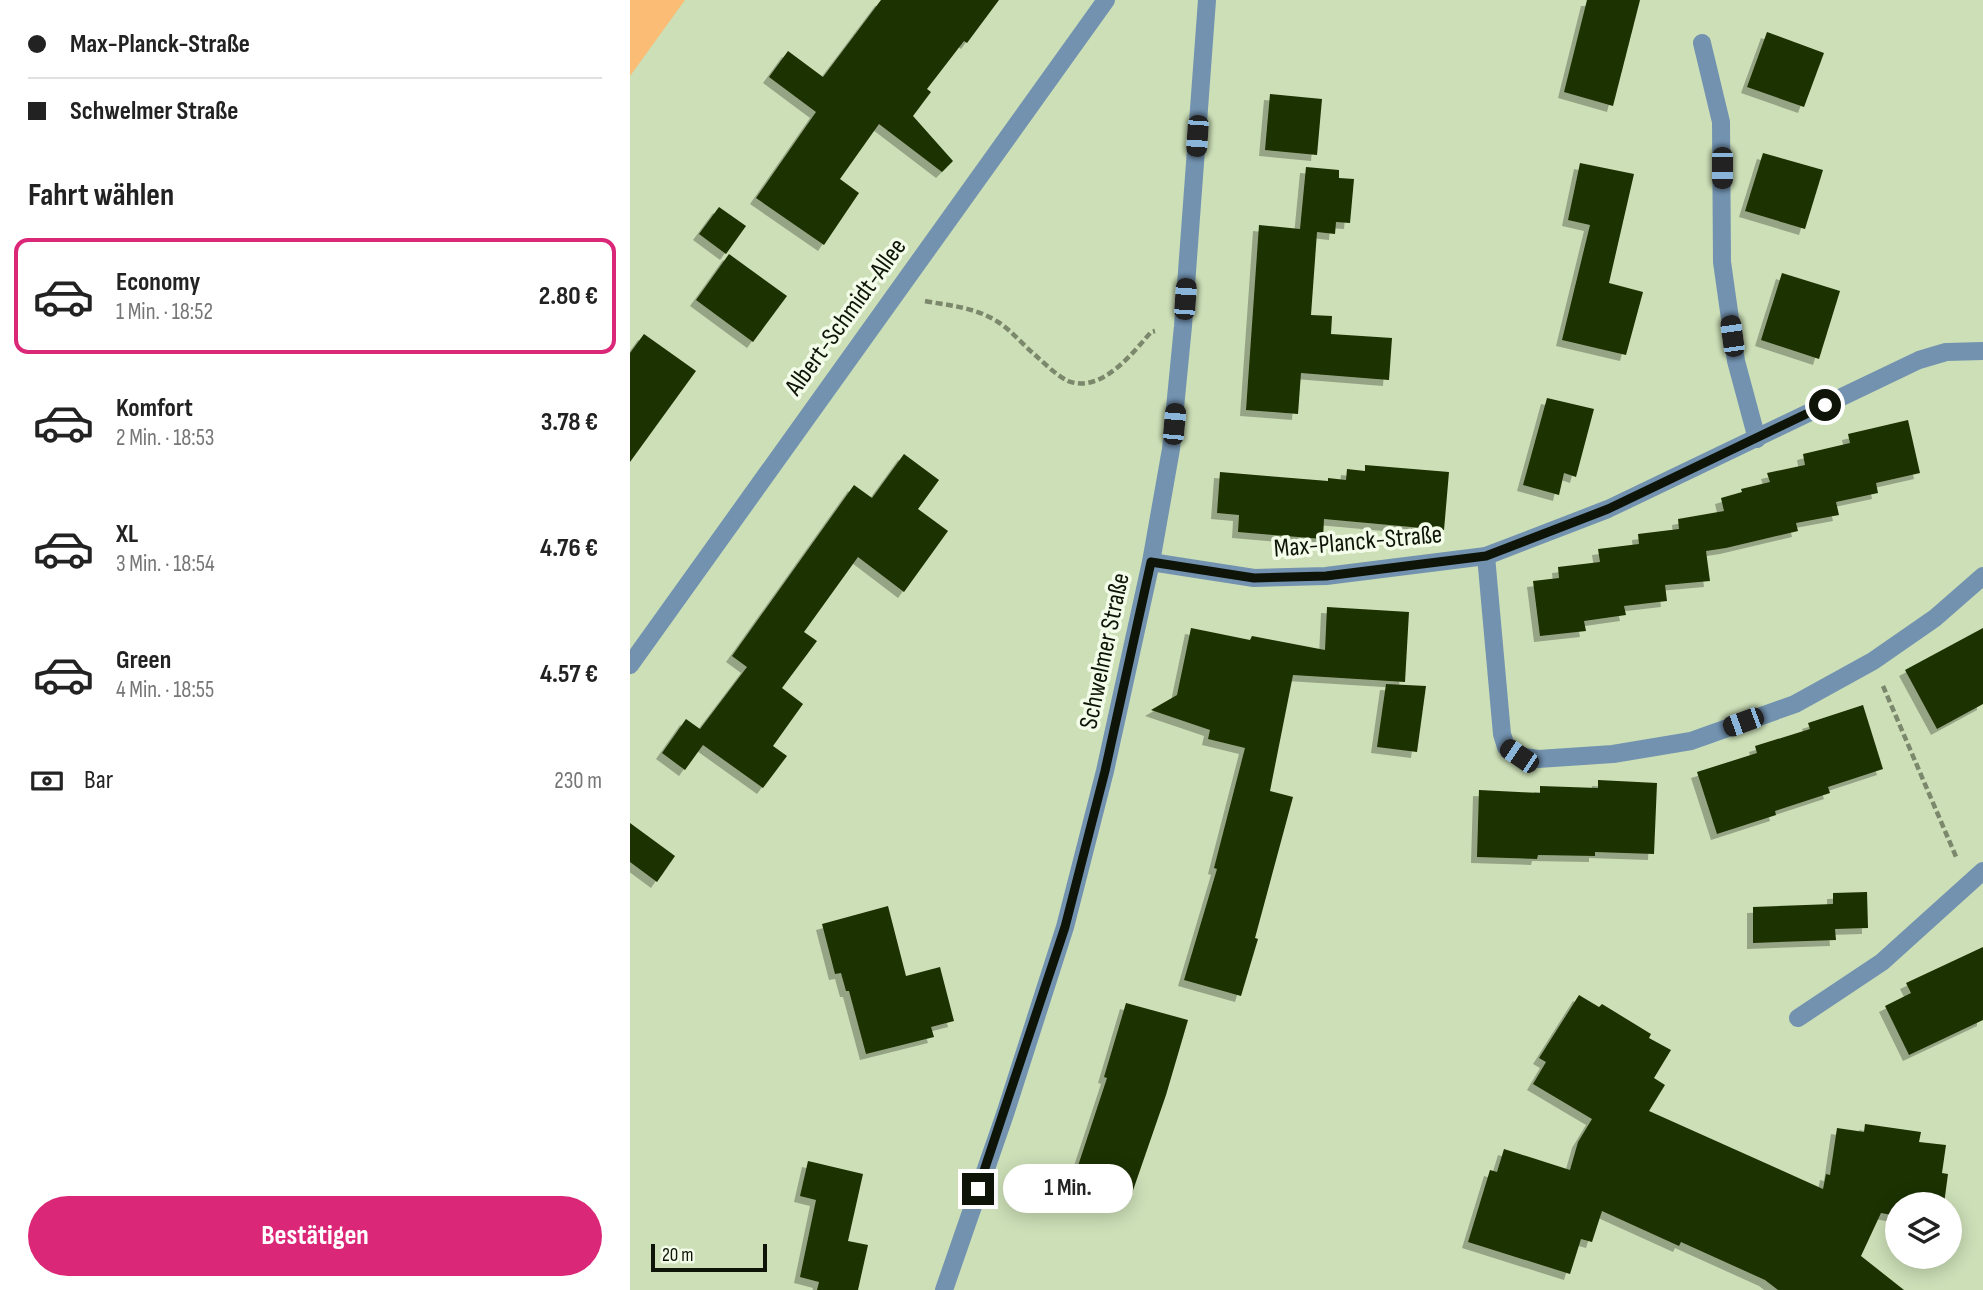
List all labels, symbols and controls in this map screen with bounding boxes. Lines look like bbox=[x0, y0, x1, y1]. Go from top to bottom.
text: Max-Planck-Straße bbox=[70, 29, 250, 60]
text: Schwelmer Straße bbox=[70, 96, 238, 127]
car bbox=[1186, 114, 1209, 158]
car bbox=[1712, 147, 1733, 189]
text: Fahrt wählen bbox=[28, 176, 174, 215]
street label: Albert-Schmidt-Allee bbox=[778, 232, 913, 402]
icon: car bbox=[32, 265, 95, 328]
text: Economy bbox=[116, 267, 200, 298]
car bbox=[1174, 277, 1197, 321]
text: 2.80 € bbox=[539, 281, 598, 312]
text: 1 Min. · 18:52 bbox=[116, 298, 213, 326]
car bbox=[1719, 314, 1746, 358]
route start bbox=[1809, 389, 1841, 421]
icon: car bbox=[32, 391, 95, 454]
text: Komfort bbox=[116, 393, 193, 424]
car bbox=[1162, 402, 1187, 446]
text: 3.78 € bbox=[541, 407, 598, 438]
text: 2 Min. · 18:53 bbox=[116, 424, 215, 452]
icon: car bbox=[32, 517, 95, 580]
text: XL bbox=[116, 519, 138, 550]
street label: Max-Planck-Straße bbox=[1273, 519, 1443, 565]
text: 4.76 € bbox=[540, 533, 598, 564]
text: 3 Min. · 18:54 bbox=[116, 550, 215, 578]
street label: Schwelmer Straße bbox=[1073, 570, 1137, 732]
icon: car bbox=[32, 643, 95, 706]
text: Green bbox=[116, 645, 171, 676]
text: 4.57 € bbox=[540, 659, 598, 690]
text: 4 Min. · 18:55 bbox=[116, 676, 214, 704]
car bbox=[1720, 705, 1767, 739]
car bbox=[1496, 736, 1543, 776]
icon: cash bbox=[28, 762, 66, 800]
text: Bar bbox=[84, 765, 113, 796]
text: 230 m bbox=[554, 767, 602, 795]
callout: 1 Min. bbox=[1002, 1164, 1132, 1214]
route end bbox=[962, 1173, 994, 1205]
text: 1 Min. bbox=[1044, 1174, 1092, 1202]
map controls bbox=[1885, 1192, 1962, 1269]
button: layers bbox=[1885, 1192, 1962, 1269]
button: Bestätigen bbox=[28, 1196, 602, 1276]
scale bar bbox=[651, 1241, 766, 1273]
text: 20 m bbox=[662, 1244, 694, 1267]

